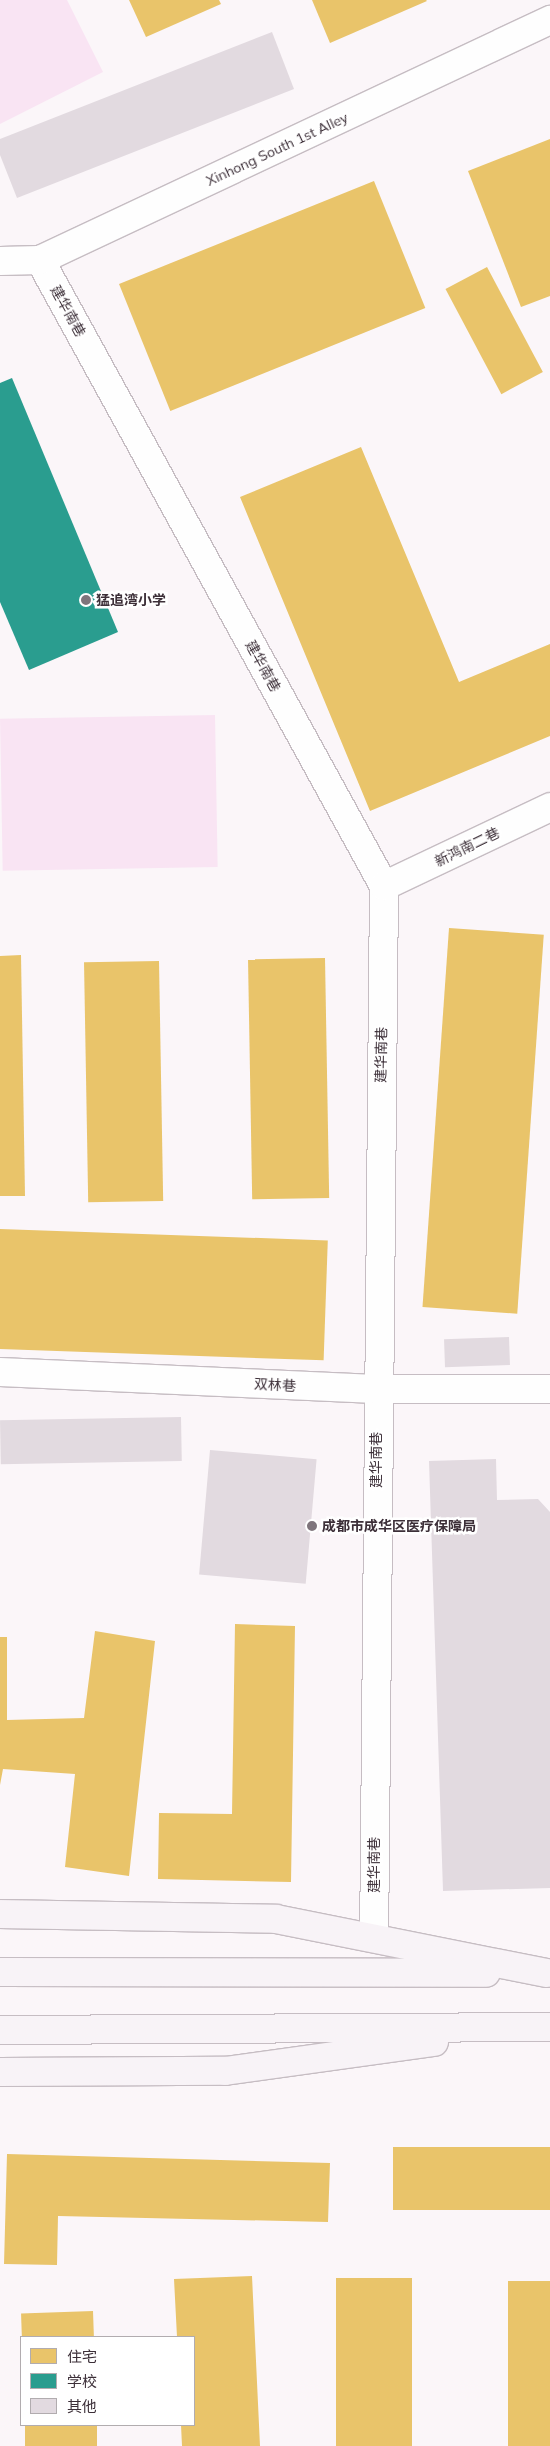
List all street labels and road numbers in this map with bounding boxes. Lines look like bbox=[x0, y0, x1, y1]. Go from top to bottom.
street label: Xinhong South 1st Alley bbox=[203, 109, 351, 189]
street label: 建华南巷 bbox=[47, 282, 89, 340]
street label: 建华南巷 bbox=[242, 637, 284, 695]
street label: 新鸿南二巷 bbox=[432, 824, 502, 870]
street label: 建华南巷 bbox=[372, 1027, 390, 1083]
street label: 双林巷 bbox=[254, 1376, 296, 1394]
street label: 建华南巷 bbox=[368, 1432, 384, 1488]
street label: 建华南巷 bbox=[366, 1837, 382, 1893]

